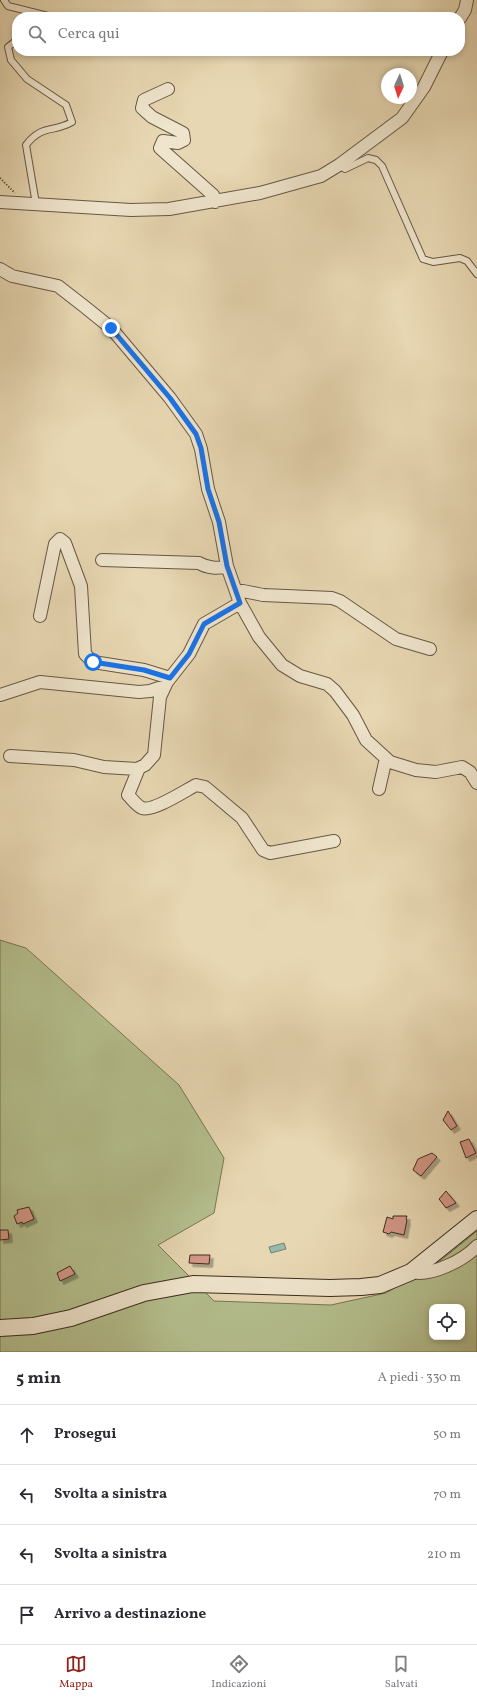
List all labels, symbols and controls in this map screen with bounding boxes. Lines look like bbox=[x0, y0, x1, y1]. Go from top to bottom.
search box bbox=[12, 12, 465, 56]
icon: search bbox=[26, 23, 48, 45]
text: Cerca qui bbox=[58, 24, 120, 45]
north arrow bbox=[381, 68, 417, 104]
route end bbox=[102, 319, 120, 337]
route start bbox=[84, 653, 102, 671]
map controls bbox=[429, 1304, 465, 1340]
button: locate bbox=[429, 1304, 465, 1340]
text: 5 min bbox=[16, 1367, 61, 1390]
text: A piedi · 330 m bbox=[378, 1369, 461, 1387]
icon: ahead bbox=[16, 1424, 38, 1446]
text: Prosegui bbox=[54, 1424, 117, 1445]
text: 50 m bbox=[433, 1426, 461, 1444]
icon: left bbox=[16, 1484, 38, 1506]
text: Svolta a sinistra bbox=[54, 1484, 167, 1505]
text: 70 m bbox=[433, 1486, 461, 1504]
icon: left bbox=[16, 1544, 38, 1566]
text: Svolta a sinistra bbox=[54, 1544, 167, 1565]
text: 210 m bbox=[427, 1546, 461, 1564]
icon: arrive bbox=[16, 1604, 38, 1626]
text: Arrivo a destinazione bbox=[54, 1604, 206, 1625]
tab: Mappa bbox=[59, 1653, 93, 1692]
tab: Indicazioni bbox=[211, 1653, 266, 1692]
tab: Salvati bbox=[385, 1653, 418, 1692]

